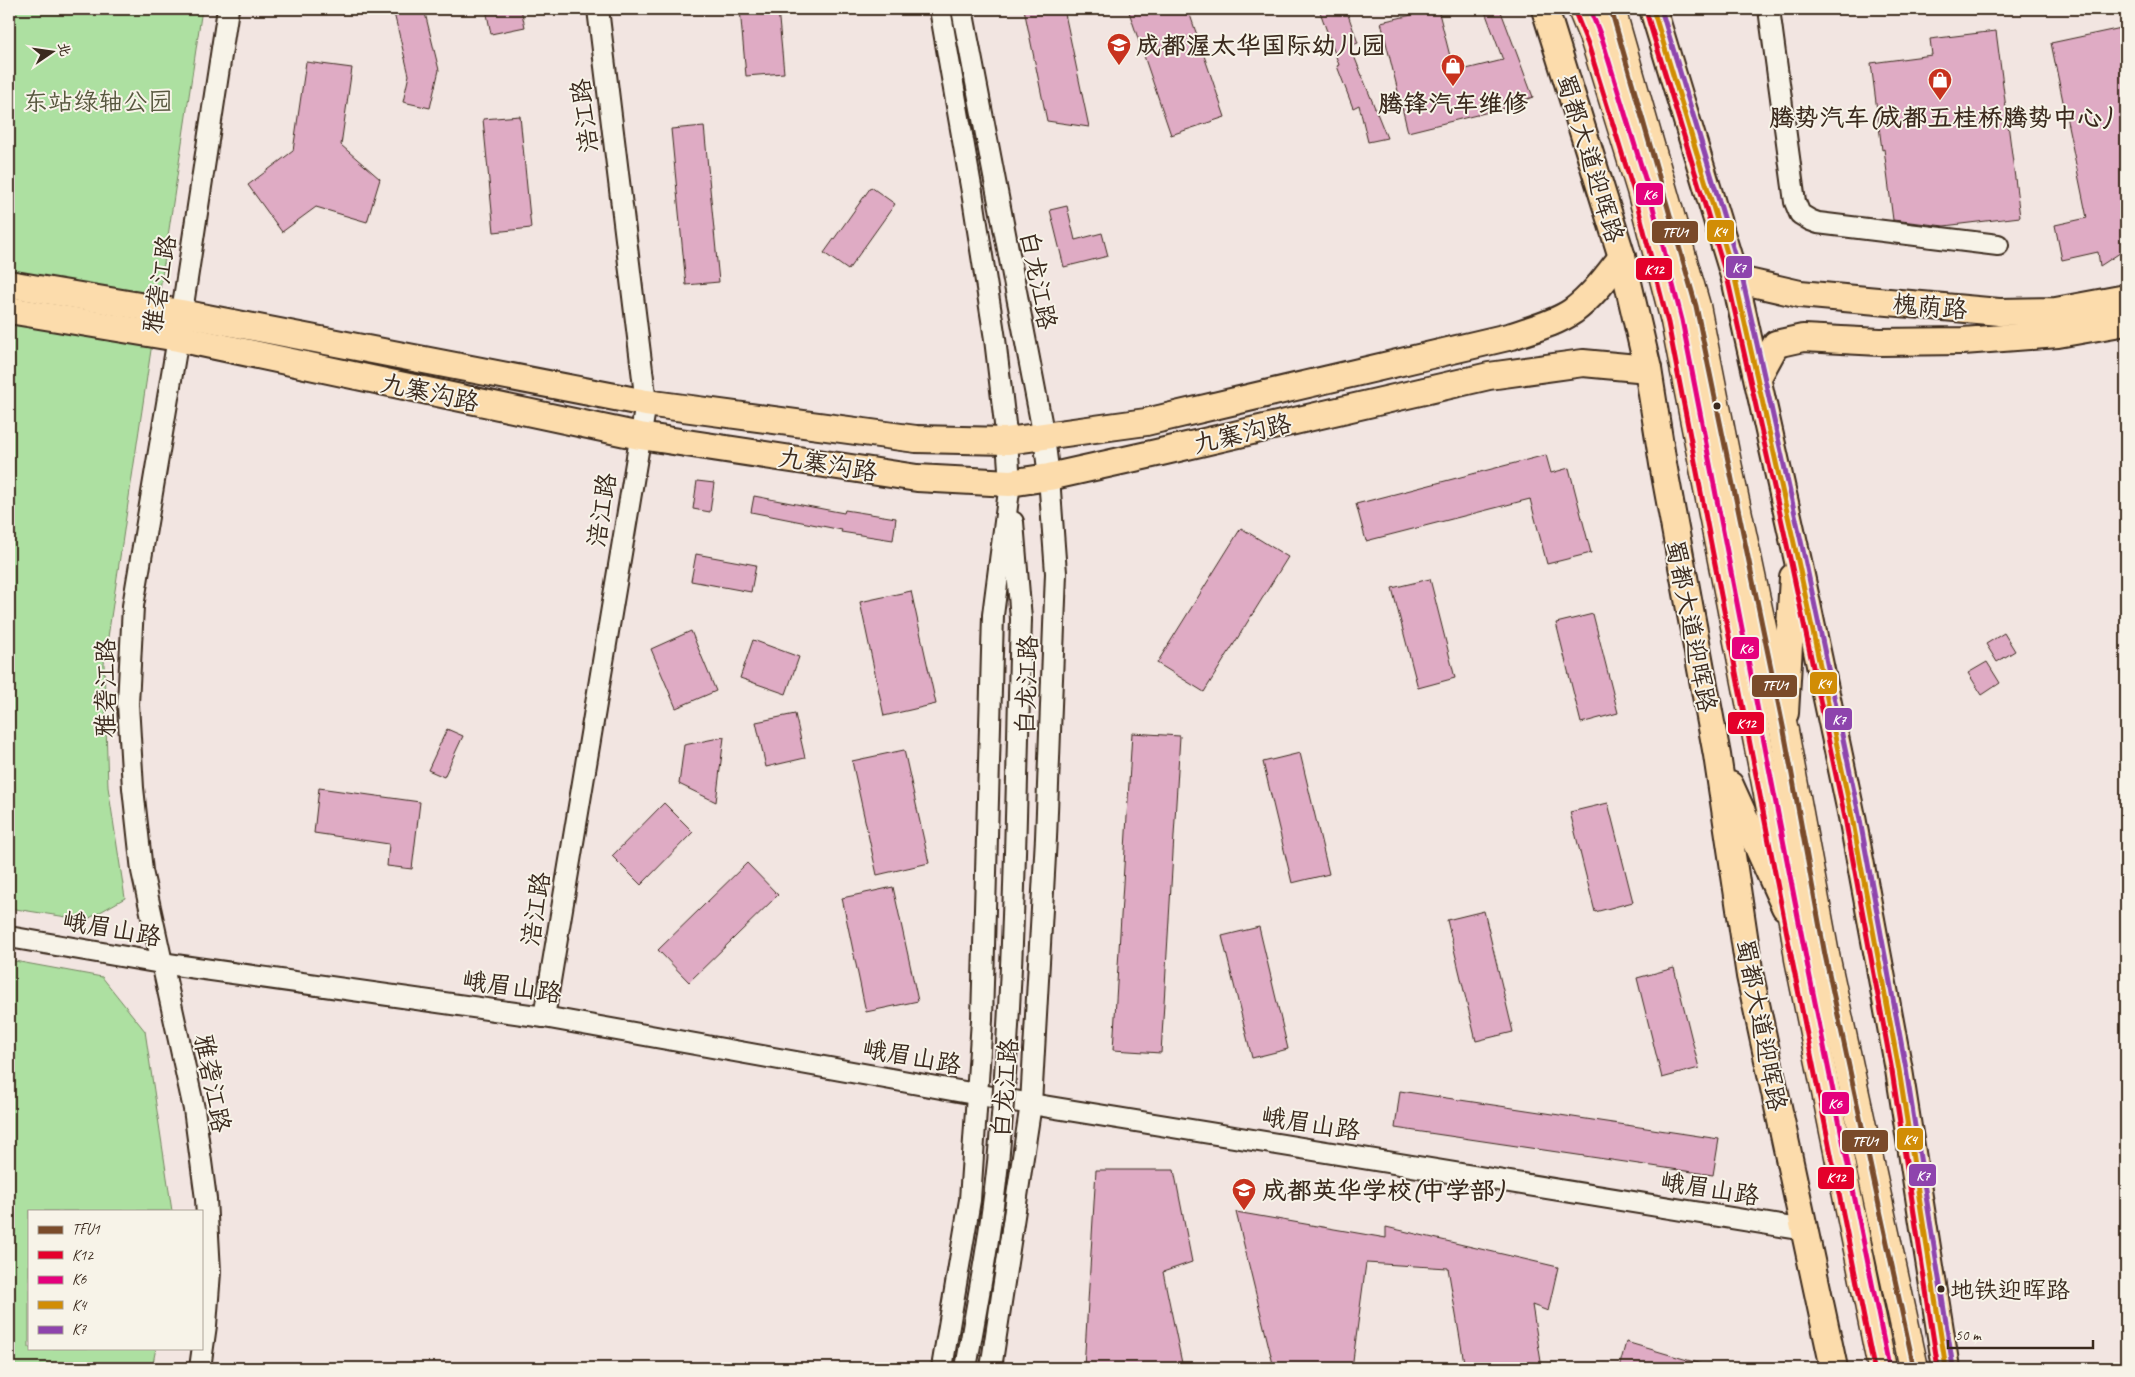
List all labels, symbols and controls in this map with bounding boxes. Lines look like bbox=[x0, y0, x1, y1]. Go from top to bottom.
north arrow bbox=[28, 28, 78, 78]
place label: 成都渥太华国际幼儿园 bbox=[1136, 30, 1386, 62]
school or university icon: 成都渥太华国际幼儿园 bbox=[1106, 32, 1132, 66]
text: 北 bbox=[54, 40, 74, 58]
shop icon: 腾锋汽车维修 bbox=[1440, 53, 1466, 87]
shop icon: 腾势汽车(成都五桂桥腾势中心) bbox=[1927, 67, 1953, 101]
street label: 蜀都大道迎晖路 bbox=[1549, 70, 1631, 247]
street label: 涪江路 bbox=[565, 77, 605, 155]
park label: 东站绿轴公园 bbox=[23, 86, 173, 118]
place label: 腾锋汽车维修 bbox=[1378, 88, 1528, 120]
place label: 腾势汽车(成都五桂桥腾势中心) bbox=[1769, 102, 2112, 134]
line badge: K6 bbox=[1635, 182, 1664, 206]
text: K6 bbox=[1643, 186, 1658, 203]
line badge: K4 bbox=[1706, 219, 1735, 243]
line badge: TFU1 bbox=[1651, 220, 1699, 244]
text: K4 bbox=[1713, 223, 1728, 240]
text: TFU1 bbox=[1662, 224, 1690, 241]
street label: 白龙江路 bbox=[1013, 228, 1063, 332]
street label: 雅砻江路 bbox=[136, 232, 184, 336]
line badge: K7 bbox=[1725, 255, 1753, 279]
line badge: K12 bbox=[1635, 257, 1673, 281]
text: K7 bbox=[1732, 259, 1747, 276]
text: K12 bbox=[1644, 261, 1666, 278]
street label: 槐荫路 bbox=[1891, 288, 1969, 326]
street label: 九寨沟路 bbox=[378, 367, 482, 419]
unlabelled marker bbox=[1712, 401, 1722, 411]
street label: 九寨沟路 bbox=[1190, 407, 1295, 461]
street label: 九寨沟路 bbox=[776, 441, 880, 489]
street label: 涪江路 bbox=[580, 471, 624, 550]
street label: 蜀都大道迎晖路 bbox=[1659, 537, 1723, 715]
street label: 白龙江路 bbox=[1009, 634, 1045, 736]
line badge: K6 bbox=[1731, 636, 1760, 660]
street label: 雅砻江路 bbox=[90, 638, 122, 738]
text: K6 bbox=[1739, 640, 1754, 657]
line badge: K4 bbox=[1809, 671, 1838, 695]
line badge: TFU1 bbox=[1751, 674, 1798, 698]
text: K4 bbox=[1817, 675, 1832, 692]
text: TFU1 bbox=[1762, 677, 1790, 694]
line badge: K7 bbox=[1824, 707, 1853, 731]
line badge: K12 bbox=[1727, 711, 1765, 735]
text: K7 bbox=[1832, 711, 1847, 728]
text: K12 bbox=[1736, 715, 1758, 732]
street label: 涪江路 bbox=[514, 870, 558, 949]
street label: 峨眉山路 bbox=[60, 905, 164, 953]
street label: 蜀都大道迎晖路 bbox=[1729, 936, 1793, 1114]
street label: 峨眉山路 bbox=[460, 964, 564, 1010]
street label: 雅砻江路 bbox=[187, 1031, 237, 1135]
street label: 峨眉山路 bbox=[860, 1033, 964, 1081]
street label: 白龙江路 bbox=[985, 1037, 1025, 1139]
line badge: K6 bbox=[1821, 1091, 1850, 1115]
text: K6 bbox=[1828, 1095, 1843, 1112]
street label: 峨眉山路 bbox=[1259, 1100, 1363, 1148]
line badge: K4 bbox=[1896, 1127, 1924, 1151]
line badge: TFU1 bbox=[1841, 1129, 1889, 1153]
text: K4 bbox=[1903, 1131, 1918, 1148]
text: TFU1 bbox=[1852, 1133, 1880, 1150]
line badge: K7 bbox=[1908, 1163, 1937, 1187]
street label: 峨眉山路 bbox=[1658, 1165, 1762, 1213]
line badge: K12 bbox=[1817, 1166, 1855, 1190]
text: K7 bbox=[1916, 1167, 1931, 1184]
text: K12 bbox=[1826, 1169, 1848, 1186]
place label: 成都英华学校(中学部) bbox=[1262, 1175, 1505, 1207]
school or university icon: 成都英华学校(中学部) bbox=[1231, 1177, 1257, 1211]
legend bbox=[28, 1210, 202, 1350]
text: TFU1 bbox=[72, 1220, 101, 1239]
text: K12 bbox=[72, 1246, 94, 1265]
text: K6 bbox=[72, 1270, 87, 1289]
place label: 地铁迎晖路 bbox=[1950, 1275, 2070, 1305]
marker: 地铁迎晖路 bbox=[1936, 1284, 1946, 1294]
text: K4 bbox=[72, 1296, 87, 1315]
scale bar bbox=[1948, 1317, 2092, 1349]
text: K7 bbox=[72, 1320, 87, 1339]
text: 50 m bbox=[1955, 1326, 1982, 1345]

